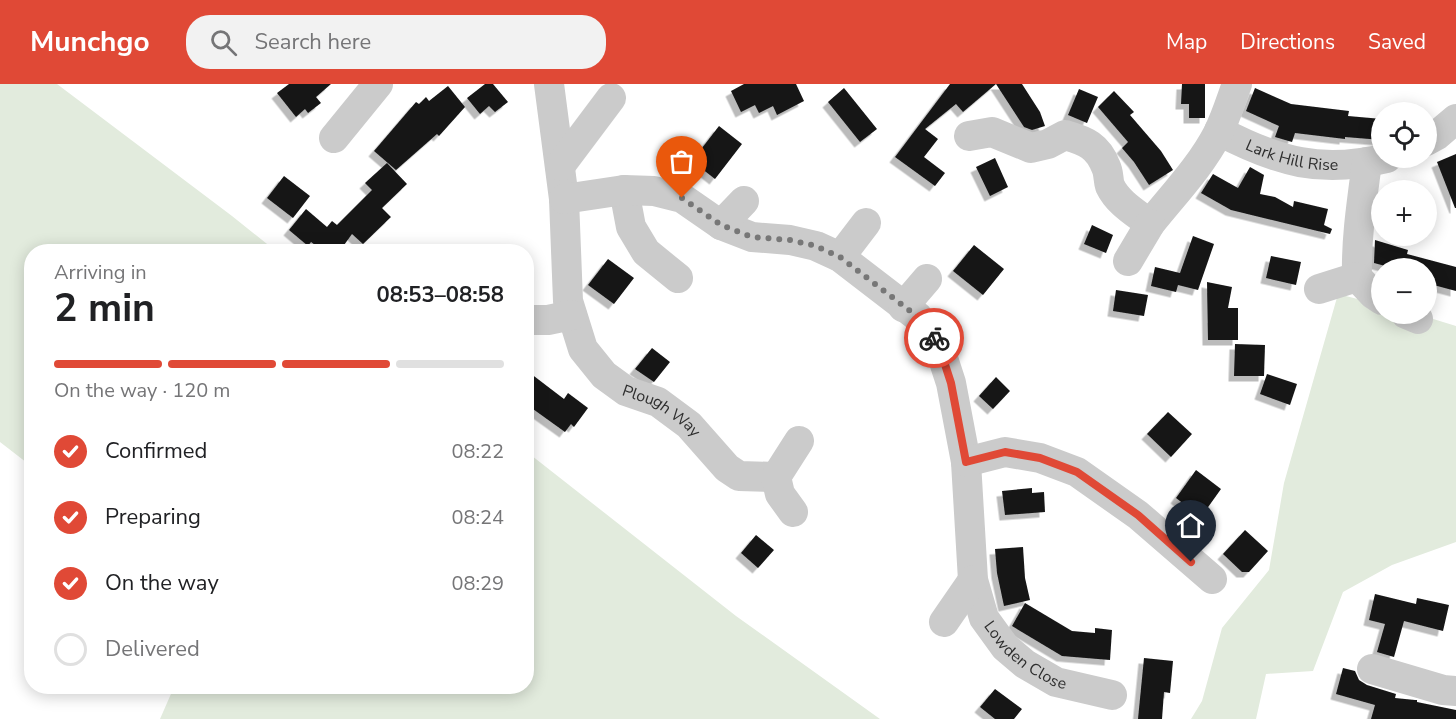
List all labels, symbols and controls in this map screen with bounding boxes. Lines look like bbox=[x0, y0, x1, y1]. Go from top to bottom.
search box bbox=[186, 15, 606, 69]
text: Munchgo bbox=[30, 23, 150, 61]
icon: search bbox=[207, 26, 240, 59]
text: Search here bbox=[255, 27, 371, 57]
text: Map bbox=[1166, 28, 1207, 56]
text: Directions bbox=[1240, 28, 1335, 56]
text: Saved bbox=[1368, 28, 1426, 56]
map controls bbox=[1371, 102, 1437, 324]
button: locate bbox=[1371, 102, 1437, 168]
street label: Lark Hill Rise bbox=[1242, 134, 1338, 176]
pin bbox=[656, 136, 707, 198]
icon: bag bbox=[665, 145, 698, 178]
button: + bbox=[1371, 180, 1437, 246]
button: − bbox=[1371, 258, 1437, 324]
text: Arriving in bbox=[54, 259, 147, 286]
text: 08:53–08:58 bbox=[376, 280, 504, 310]
text: 2 min bbox=[54, 282, 155, 335]
courier bbox=[904, 308, 964, 368]
icon: bike bbox=[918, 322, 951, 355]
text: On the way · 120 m bbox=[54, 377, 230, 404]
street label: Plough Way bbox=[619, 380, 706, 443]
icon: check bbox=[54, 435, 87, 468]
text: Confirmed bbox=[105, 436, 207, 466]
text: 08:22 bbox=[451, 438, 504, 465]
pin bbox=[1165, 500, 1216, 562]
icon: check bbox=[54, 501, 87, 534]
text: Preparing bbox=[105, 502, 201, 532]
text: 08:24 bbox=[451, 504, 504, 531]
icon: home bbox=[1174, 509, 1207, 542]
icon: check bbox=[54, 567, 87, 600]
text: On the way bbox=[105, 568, 219, 598]
text: 08:29 bbox=[451, 570, 504, 597]
street label: Lowden Close bbox=[979, 616, 1069, 695]
text: Delivered bbox=[105, 634, 200, 664]

